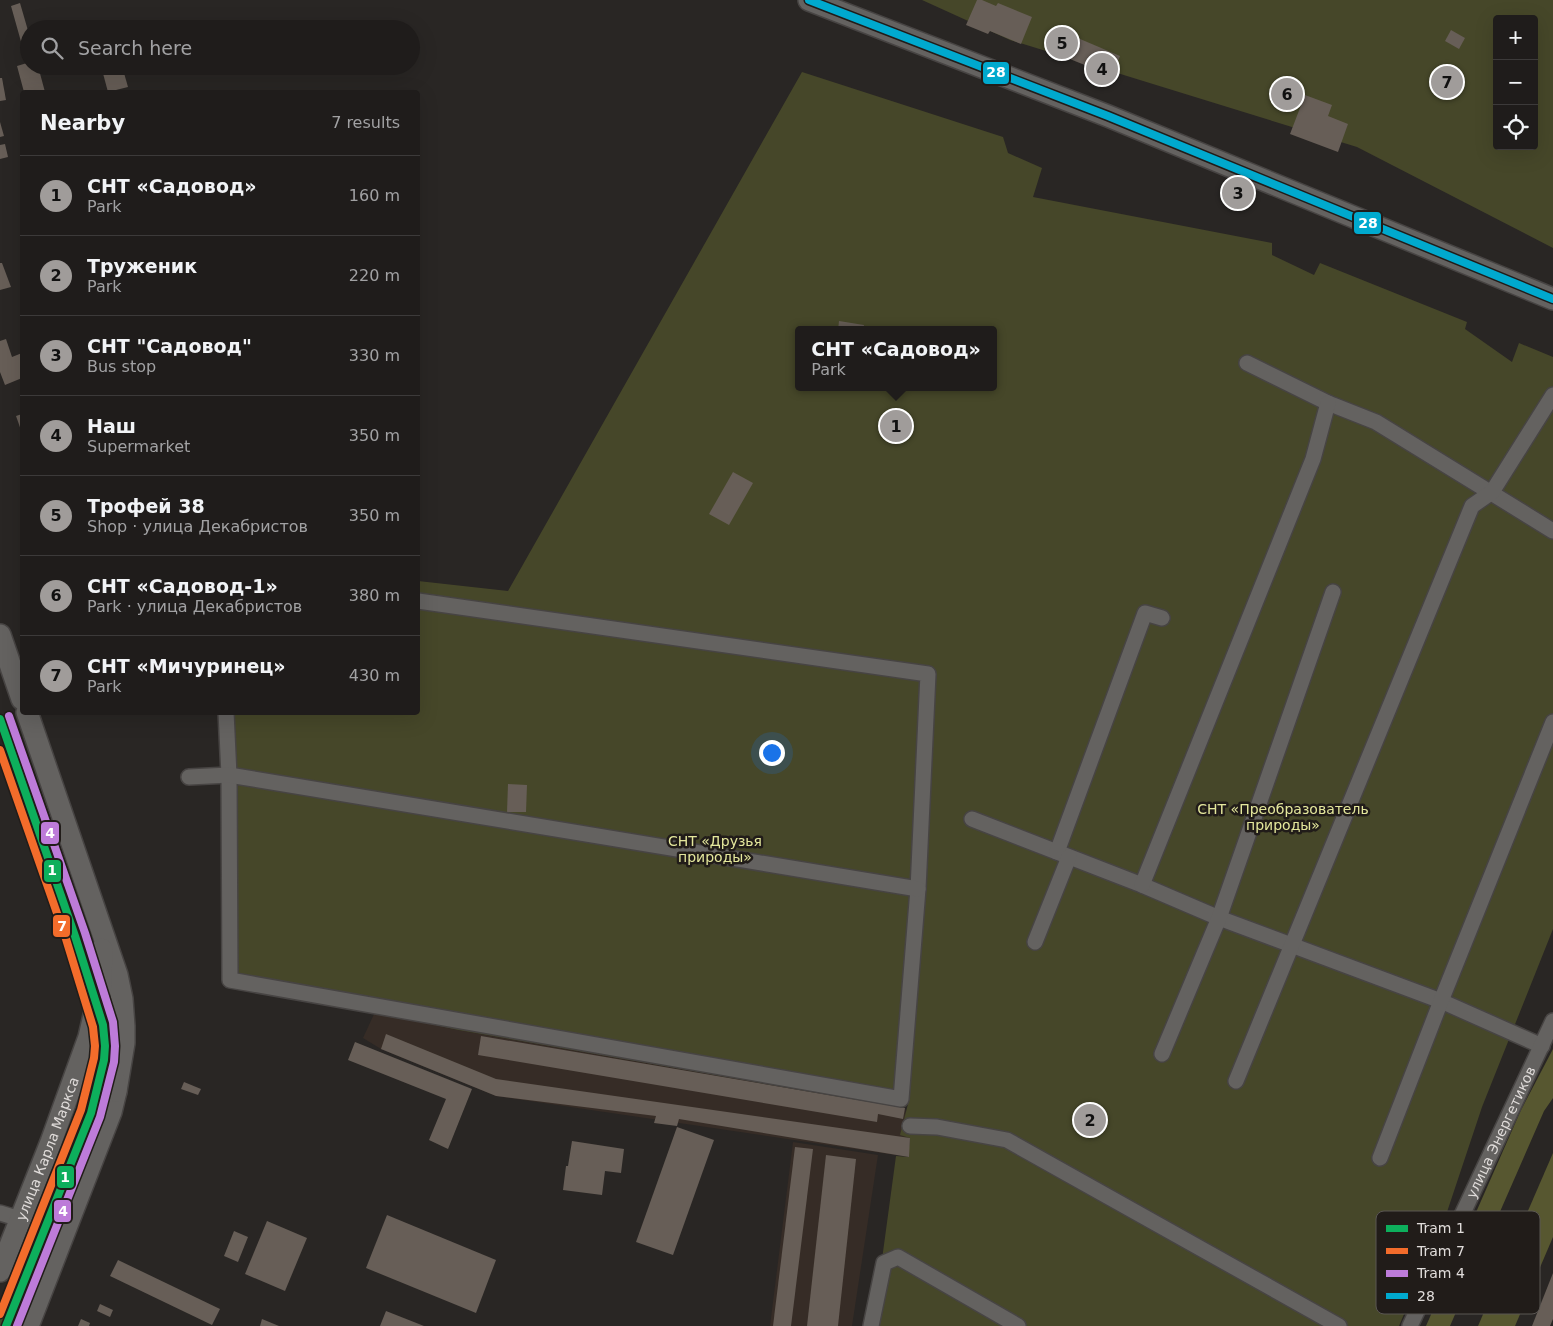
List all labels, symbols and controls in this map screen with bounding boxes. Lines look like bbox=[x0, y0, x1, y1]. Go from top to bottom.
map controls bbox=[1493, 15, 1538, 150]
button: + bbox=[1493, 15, 1538, 60]
search box bbox=[20, 20, 420, 75]
pin: 5 bbox=[1046, 24, 1078, 62]
icon: search bbox=[38, 34, 66, 62]
text: Search here bbox=[78, 37, 192, 59]
pin: 4 bbox=[1086, 50, 1118, 88]
button: − bbox=[1493, 60, 1538, 105]
line badge: 28 bbox=[982, 61, 1010, 85]
pin: 7 bbox=[1431, 63, 1463, 101]
text: 28 bbox=[986, 64, 1006, 80]
pin: 6 bbox=[1271, 75, 1303, 113]
button: locate bbox=[1493, 105, 1538, 150]
text: Nearby bbox=[40, 111, 125, 135]
text: 7 results bbox=[331, 113, 400, 132]
pin: 3 bbox=[1222, 174, 1254, 212]
text: СНТ «Садовод» bbox=[87, 175, 257, 197]
text: 1 bbox=[50, 186, 62, 205]
text: 160 m bbox=[349, 186, 400, 205]
text: Park bbox=[87, 197, 122, 216]
line badge: 28 bbox=[1353, 211, 1382, 235]
text: 28 bbox=[1358, 215, 1378, 231]
text: Труженик bbox=[87, 255, 197, 277]
text: 2 bbox=[50, 266, 62, 285]
text: 220 m bbox=[349, 266, 400, 285]
text: Park bbox=[87, 277, 122, 296]
popup bbox=[795, 326, 997, 391]
text: СНТ "Садовод" bbox=[87, 335, 252, 357]
text: СНТ «Садовод» bbox=[811, 338, 981, 360]
text: 3 bbox=[50, 346, 62, 365]
text: 330 m bbox=[349, 346, 400, 365]
text: Bus stop bbox=[87, 357, 156, 376]
text: Park bbox=[811, 360, 846, 379]
pin: 1 bbox=[880, 407, 912, 445]
text: Наш bbox=[87, 415, 136, 437]
text: 4 bbox=[50, 426, 62, 445]
text: 350 m bbox=[349, 426, 400, 445]
text: Supermarket bbox=[87, 437, 190, 456]
text: Трофей 38 bbox=[87, 495, 205, 517]
text: 5 bbox=[50, 506, 62, 525]
text: 350 m bbox=[349, 506, 400, 525]
text: Shop · улица Декабристов bbox=[87, 517, 308, 536]
text: СНТ «Садовод-1» bbox=[87, 575, 278, 597]
text: 6 bbox=[50, 586, 62, 605]
text: 380 m bbox=[349, 586, 400, 605]
text: Park · улица Декабристов bbox=[87, 597, 302, 616]
text: СНТ «Мичуринец» bbox=[87, 655, 286, 677]
text: 7 bbox=[50, 666, 62, 685]
text: 430 m bbox=[349, 666, 400, 685]
text: Park bbox=[87, 677, 122, 696]
your location bbox=[759, 740, 785, 766]
park label: СНТ «Преобразователь природы» bbox=[1197, 801, 1369, 833]
line badge: 4 bbox=[40, 821, 60, 845]
text: 4 bbox=[45, 825, 55, 841]
park label: СНТ «Друзья природы» bbox=[668, 833, 762, 865]
line badge: 1 bbox=[43, 859, 62, 883]
text: 1 bbox=[47, 862, 57, 878]
line badge: 7 bbox=[52, 914, 71, 938]
text: 7 bbox=[57, 918, 67, 934]
street label: улица Энергетиков bbox=[1463, 1064, 1539, 1201]
street label: улица Карла Маркса bbox=[13, 1075, 82, 1223]
pin: 2 bbox=[1074, 1101, 1106, 1139]
line badge: 1 bbox=[56, 1165, 75, 1189]
text: 1 bbox=[60, 1169, 70, 1185]
line badge: 4 bbox=[53, 1199, 72, 1223]
text: 4 bbox=[58, 1203, 68, 1219]
legend bbox=[1376, 1211, 1540, 1314]
text: Tram 1 bbox=[1416, 1220, 1465, 1236]
text: Tram 7 bbox=[1416, 1243, 1465, 1259]
text: Tram 4 bbox=[1416, 1265, 1465, 1281]
text: 28 bbox=[1417, 1288, 1435, 1304]

